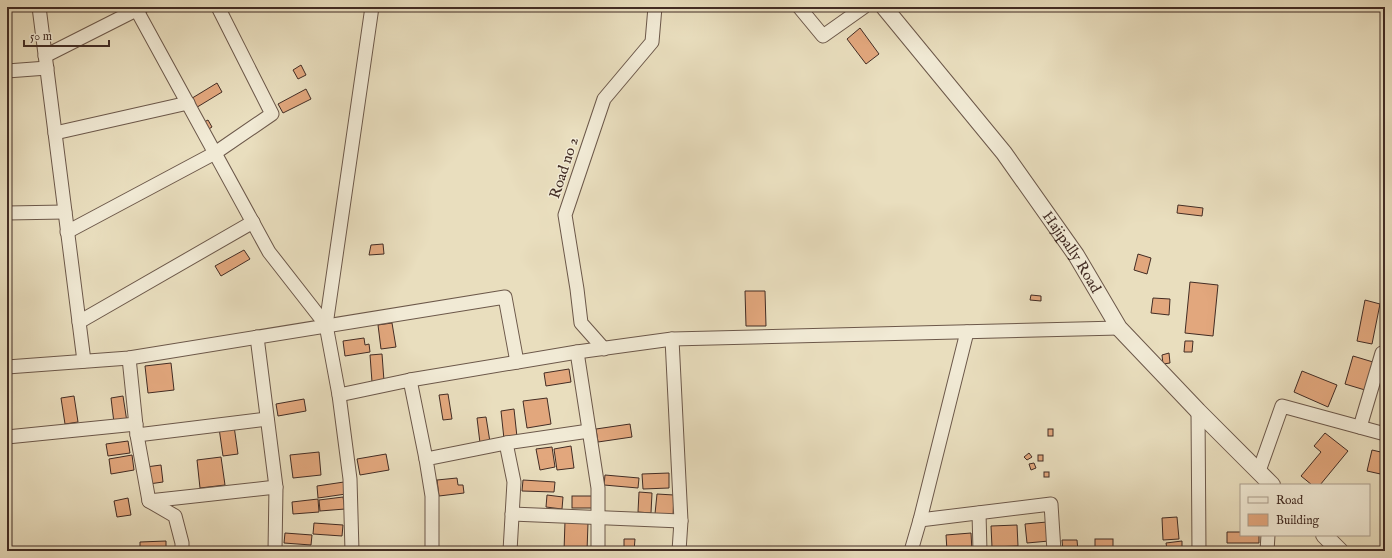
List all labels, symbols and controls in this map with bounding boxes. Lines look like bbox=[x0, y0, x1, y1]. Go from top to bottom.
scale bar bbox=[24, 22, 109, 48]
text: 50 m bbox=[30, 29, 52, 44]
street label: Road no 2 bbox=[545, 135, 583, 201]
street label: Hajipally Road bbox=[1038, 207, 1106, 297]
legend bbox=[1240, 484, 1370, 536]
text: Road bbox=[1276, 493, 1304, 508]
text: Building bbox=[1276, 513, 1320, 528]

